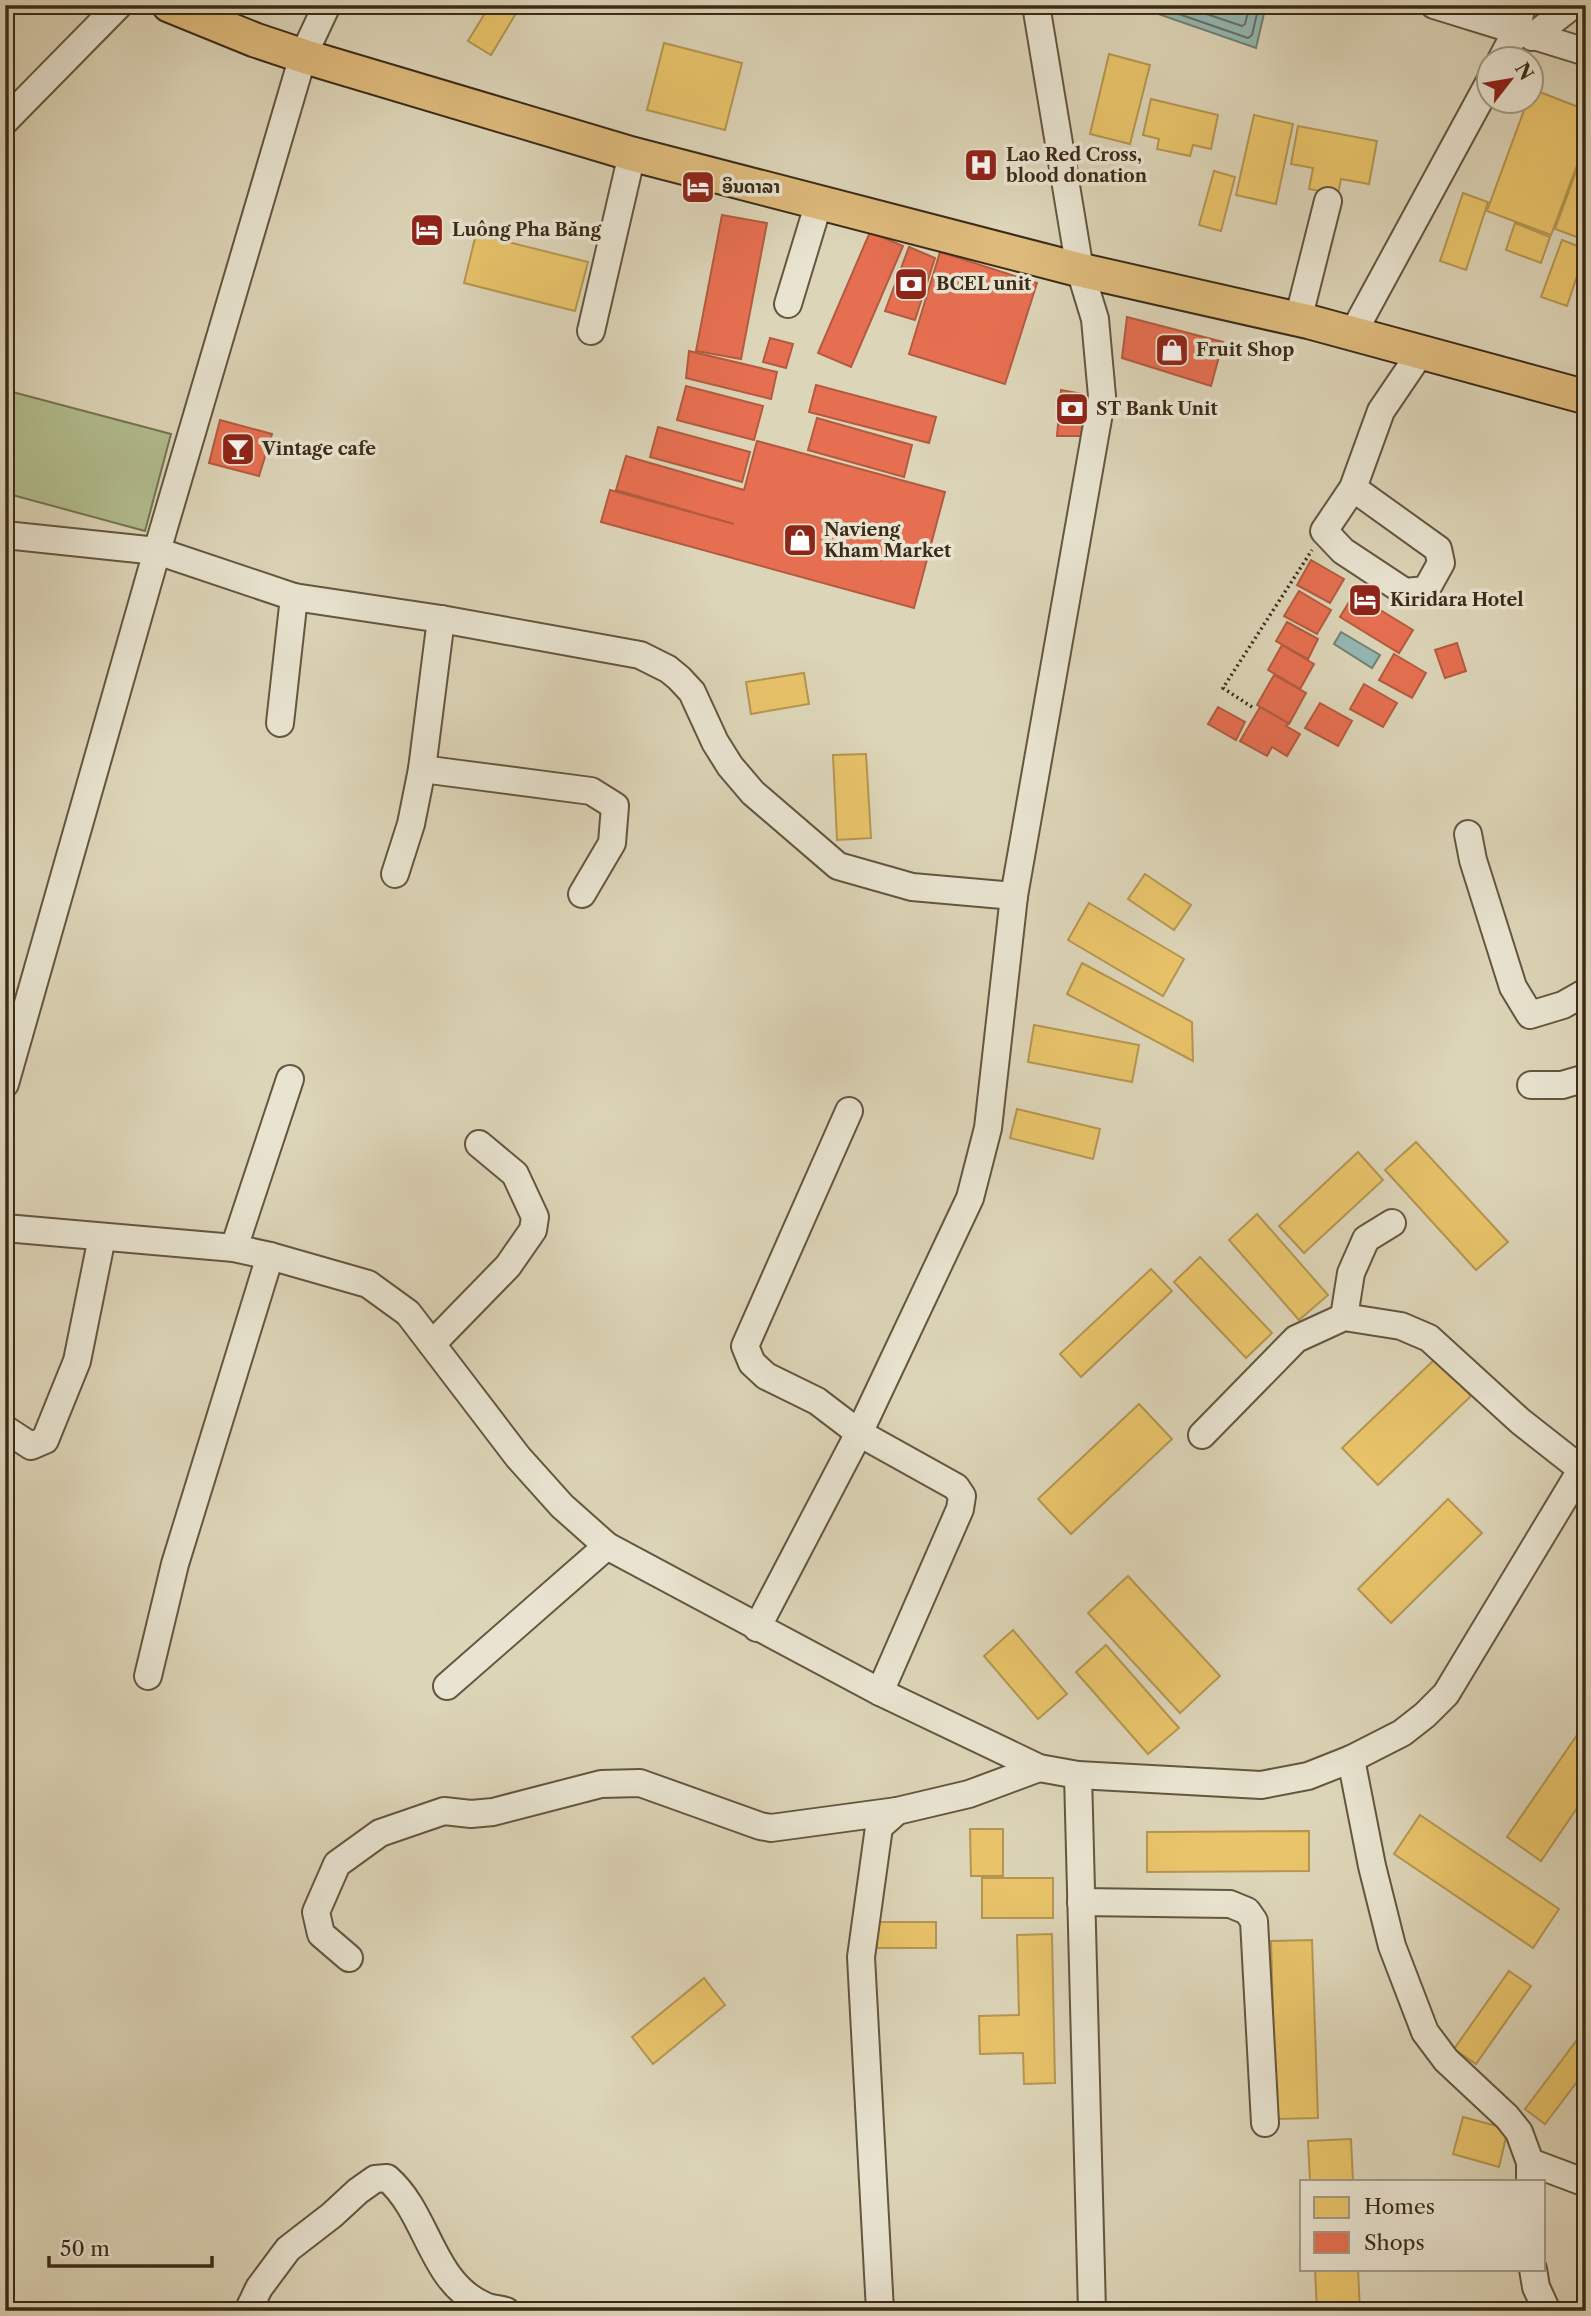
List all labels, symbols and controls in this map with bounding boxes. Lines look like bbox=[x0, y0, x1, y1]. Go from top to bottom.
north arrow bbox=[1476, 46, 1546, 116]
text: N bbox=[1510, 59, 1538, 85]
place label: Lao Red Cross, blood donation bbox=[1005, 144, 1148, 187]
hospital icon: Lao Red Cross, blood donation bbox=[962, 146, 1000, 184]
hotel icon: ອິນດາລາ bbox=[679, 168, 717, 206]
place label: ອິນດາລາ bbox=[722, 176, 780, 198]
hotel icon: Luông Pha Băng bbox=[408, 211, 446, 249]
place label: Luông Pha Băng bbox=[452, 219, 602, 241]
bank icon: BCEL unit bbox=[892, 265, 930, 303]
place label: BCEL unit bbox=[936, 273, 1032, 295]
shop icon: Fruit Shop bbox=[1153, 331, 1191, 369]
place label: Fruit Shop bbox=[1196, 339, 1294, 361]
bank icon: ST Bank Unit bbox=[1053, 390, 1091, 428]
place label: ST Bank Unit bbox=[1096, 398, 1219, 420]
bar icon: Vintage cafe bbox=[219, 430, 257, 468]
place label: Vintage cafe bbox=[261, 438, 376, 460]
place label: Navieng Kham Market bbox=[824, 519, 952, 562]
shop icon: Navieng Kham Market bbox=[781, 521, 819, 559]
hotel icon: Kiridara Hotel bbox=[1346, 581, 1384, 619]
place label: Kiridara Hotel bbox=[1390, 589, 1524, 611]
legend bbox=[1300, 2180, 1546, 2270]
text: Homes bbox=[1364, 2194, 1435, 2219]
scale bar bbox=[49, 2225, 212, 2269]
text: Shops bbox=[1364, 2230, 1425, 2255]
text: 50 m bbox=[60, 2236, 110, 2261]

